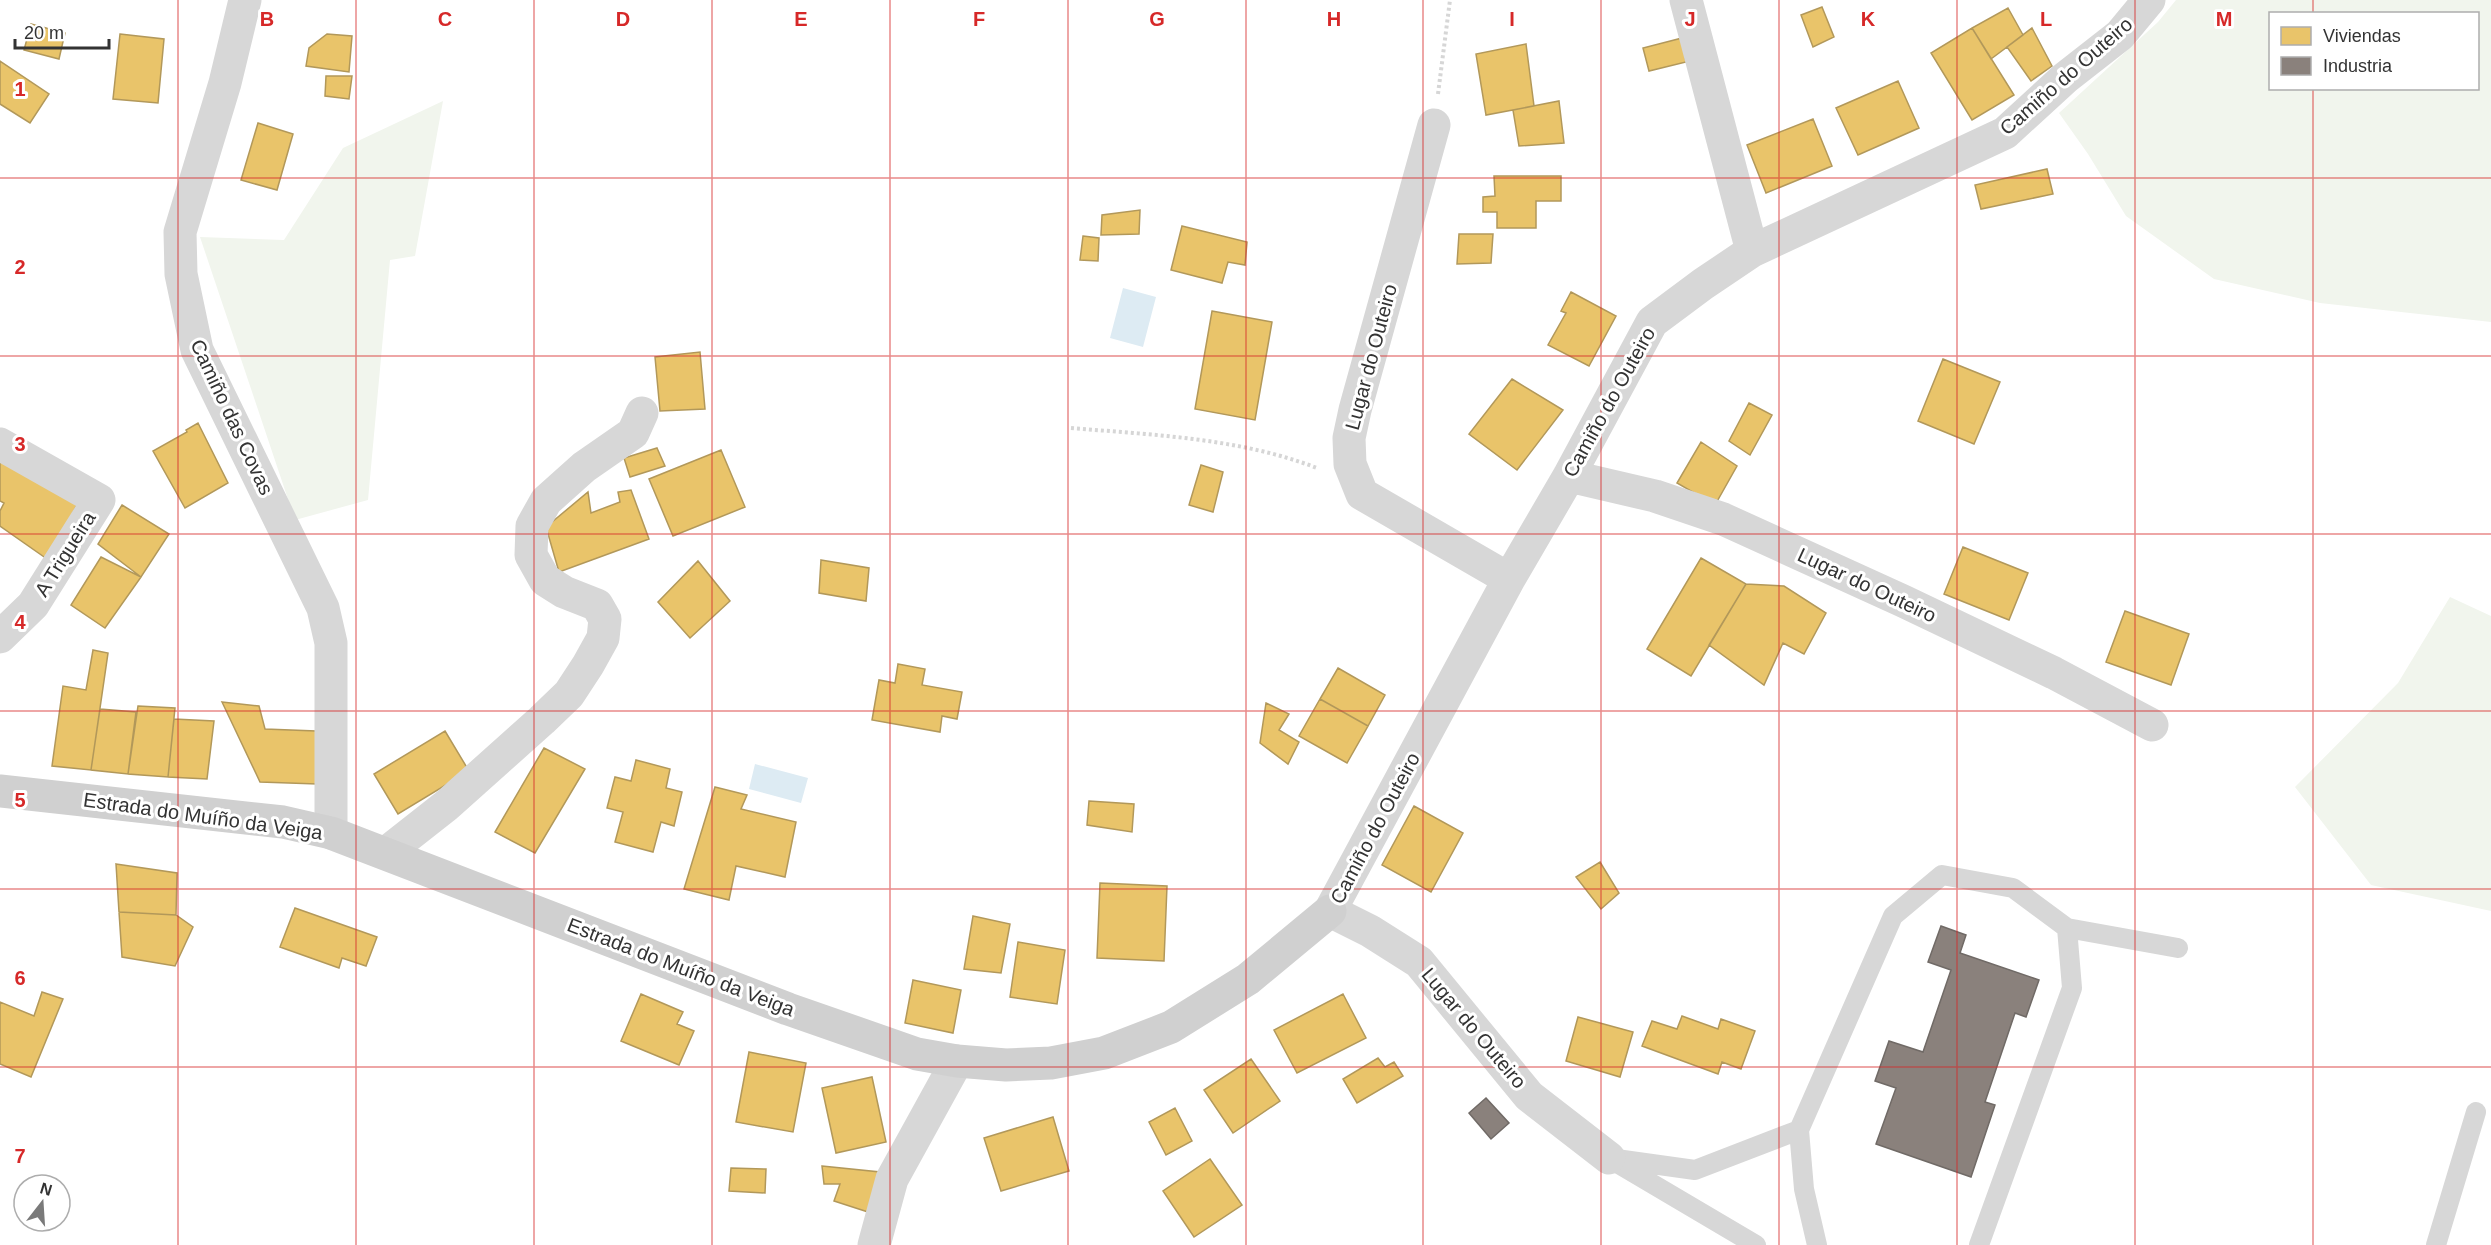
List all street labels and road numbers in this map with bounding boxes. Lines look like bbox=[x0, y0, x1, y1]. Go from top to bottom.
street label: Camiño do Outeiro bbox=[1995, 13, 2137, 139]
street label: Lugar do Outeiro bbox=[1341, 282, 1401, 432]
street label: Camiño do Outeiro bbox=[1559, 323, 1659, 481]
street label: Camiño das Covas bbox=[186, 336, 278, 498]
street label: A Trigueira bbox=[30, 507, 100, 600]
street label: Lugar do Outeiro bbox=[1794, 543, 1940, 627]
street label: Camiño do Outeiro bbox=[1326, 749, 1424, 907]
street label: Estrada do Muíño da Veiga bbox=[82, 788, 325, 844]
street label: Estrada do Muíño da Veiga bbox=[564, 913, 798, 1021]
street label: Lugar do Outeiro bbox=[1417, 963, 1531, 1093]

